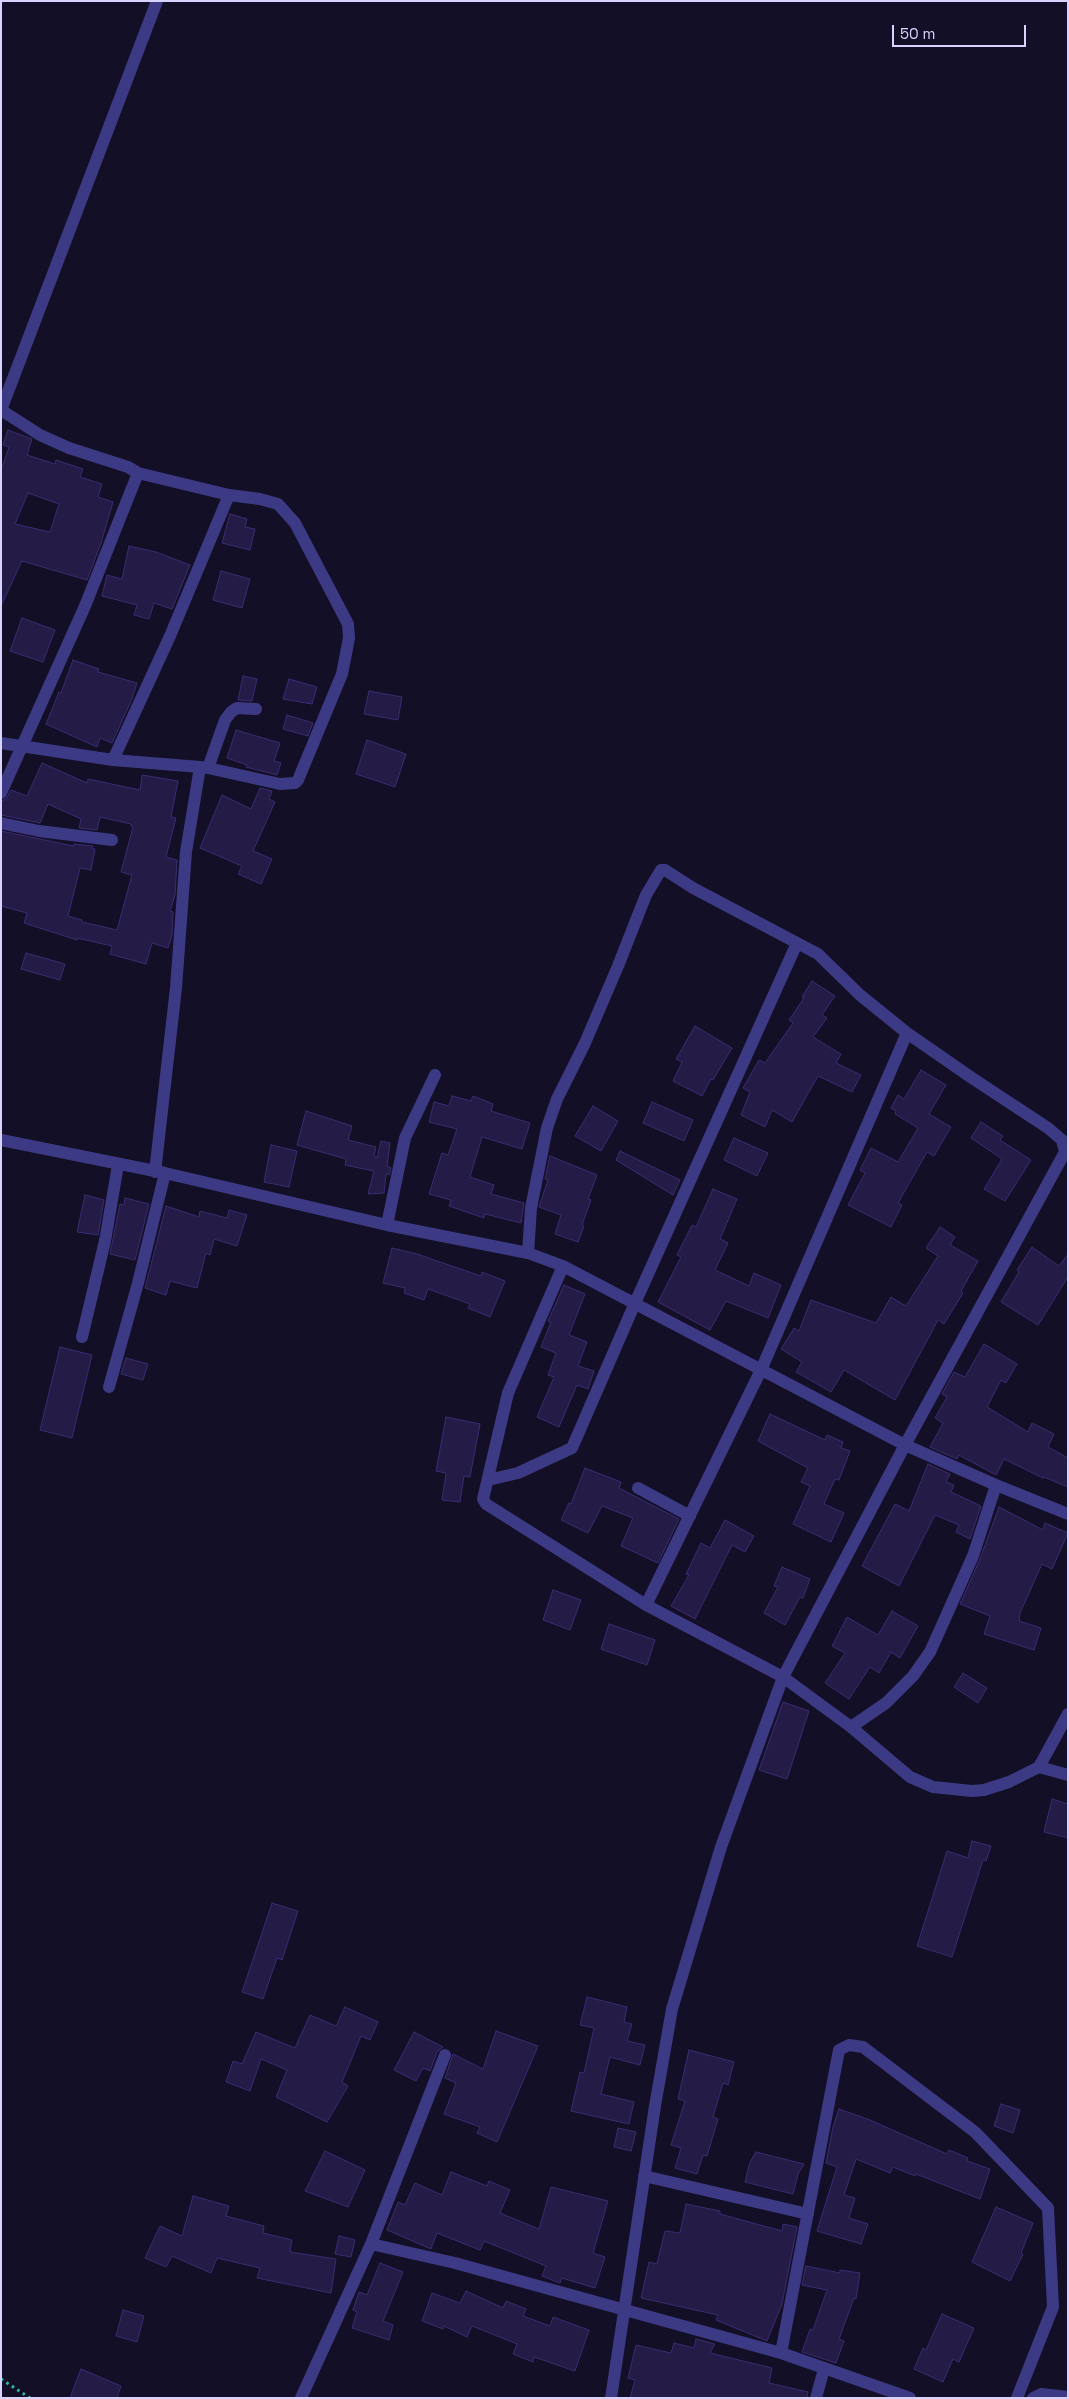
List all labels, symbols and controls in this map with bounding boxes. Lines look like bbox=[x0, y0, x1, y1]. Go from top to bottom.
scale bar bbox=[894, 15, 1028, 47]
text: 50 m bbox=[900, 24, 935, 43]

